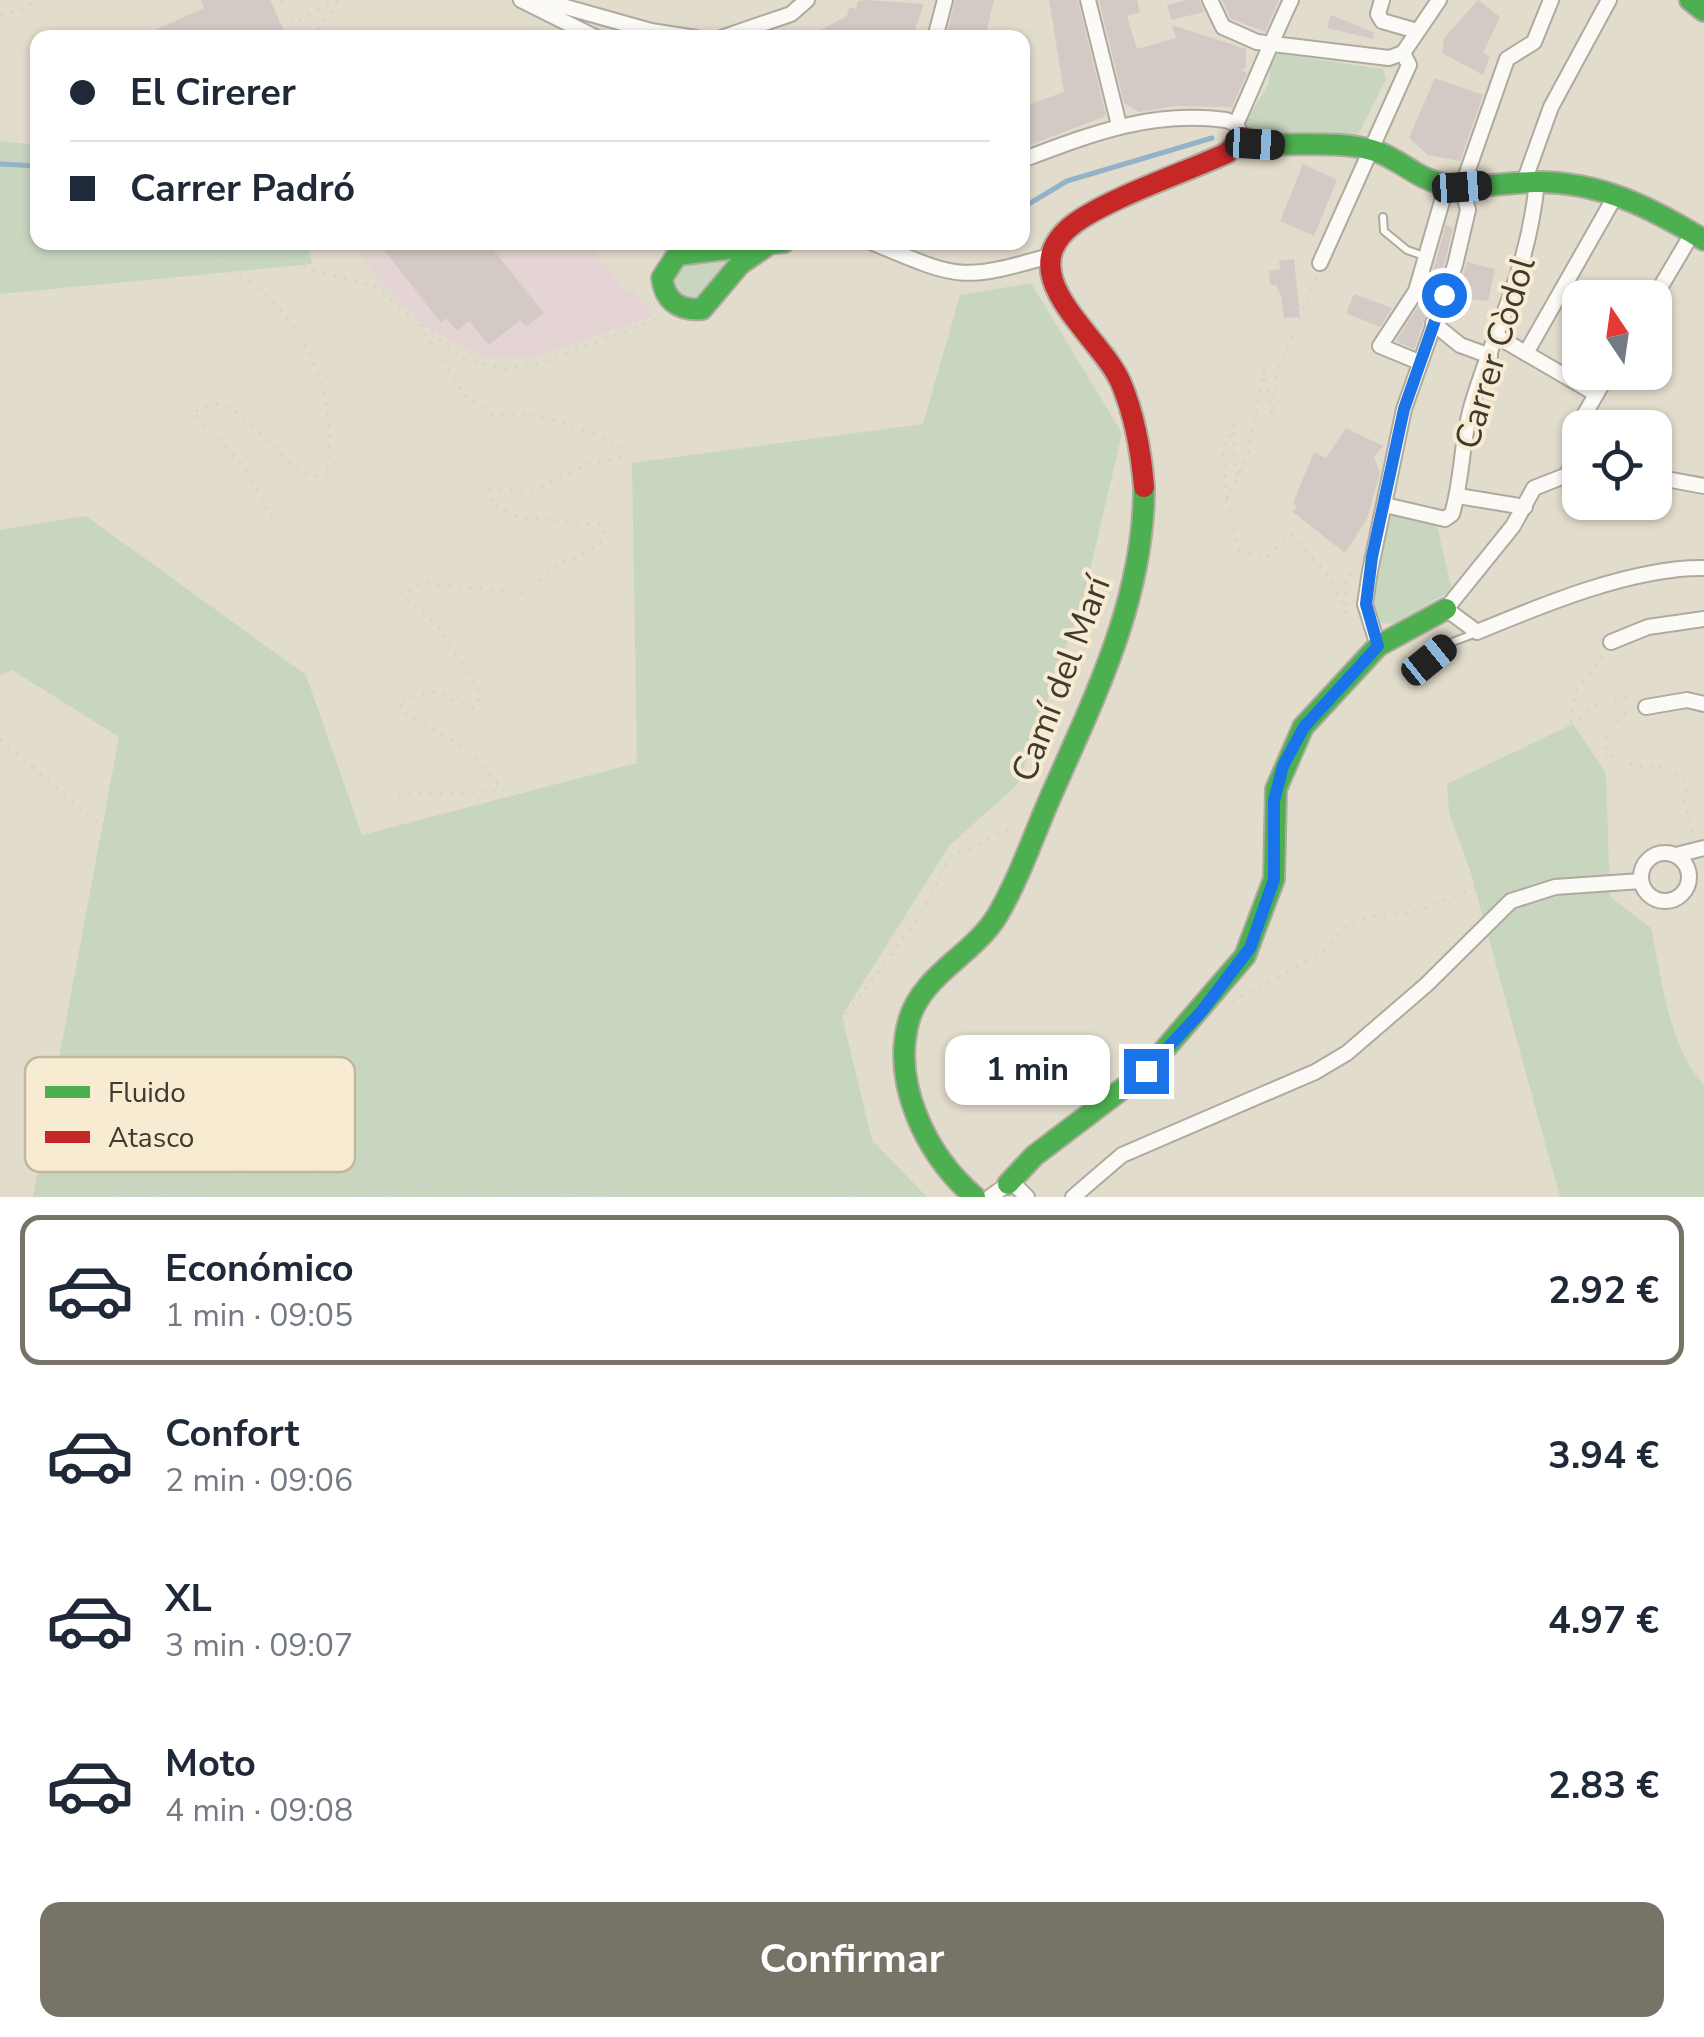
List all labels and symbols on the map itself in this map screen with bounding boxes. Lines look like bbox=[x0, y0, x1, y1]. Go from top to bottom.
car bbox=[1224, 127, 1286, 161]
car bbox=[1431, 170, 1493, 204]
street label: Carrer Còdol bbox=[1444, 251, 1547, 455]
route start bbox=[1422, 273, 1467, 318]
north arrow bbox=[1562, 280, 1672, 390]
street label: Camí del Marí bbox=[1000, 568, 1122, 788]
car bbox=[1396, 629, 1462, 691]
callout: 1 min bbox=[946, 1036, 1111, 1106]
route end bbox=[1124, 1049, 1169, 1094]
legend bbox=[25, 1057, 355, 1172]
text: Fluido bbox=[108, 1074, 186, 1112]
text: Atasco bbox=[108, 1119, 194, 1157]

